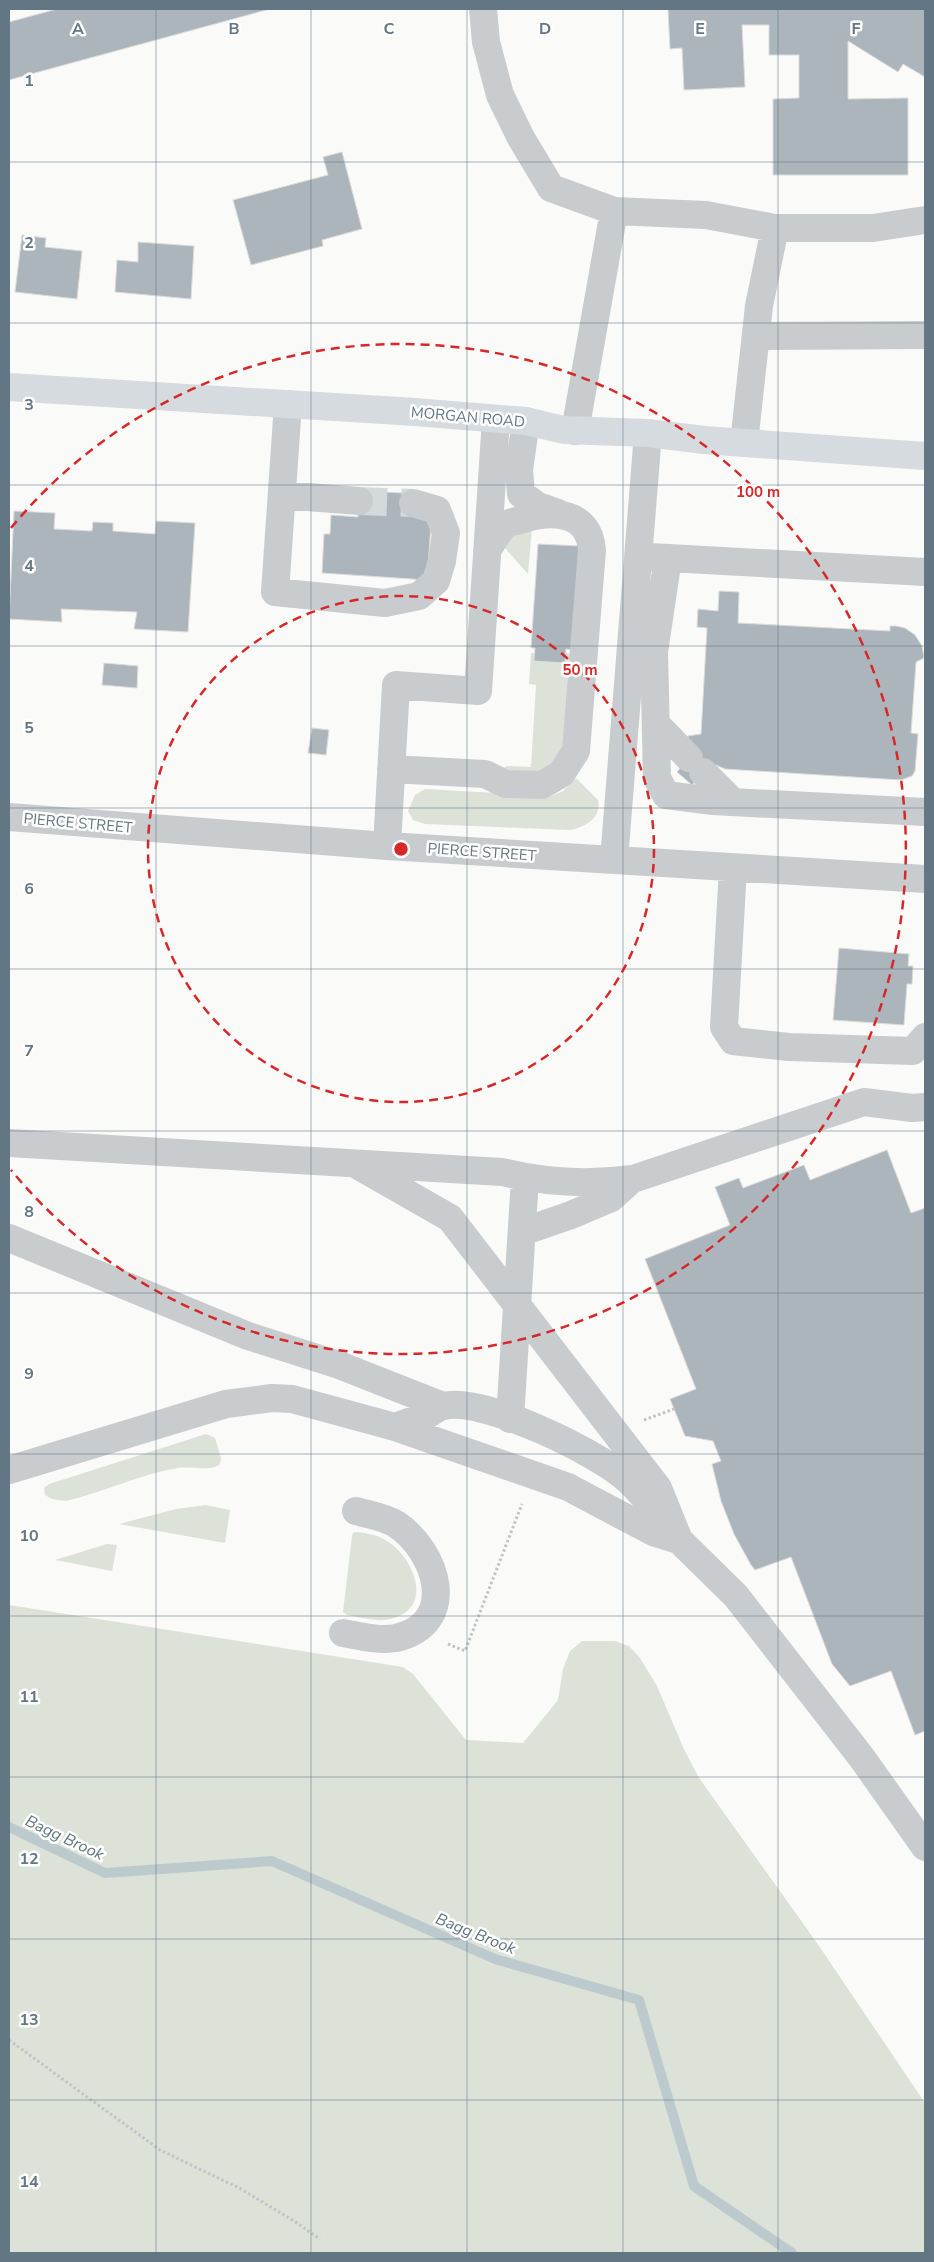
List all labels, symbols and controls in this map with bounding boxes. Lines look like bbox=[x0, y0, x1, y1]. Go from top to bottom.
text: A bbox=[72, 18, 84, 40]
text: B bbox=[228, 18, 240, 40]
text: C bbox=[384, 18, 395, 40]
text: D bbox=[539, 18, 551, 40]
text: E bbox=[695, 18, 705, 40]
text: F bbox=[852, 18, 861, 40]
text: 1 bbox=[24, 70, 34, 92]
text: 2 bbox=[24, 232, 34, 254]
text: 3 bbox=[24, 394, 34, 416]
street label: MORGAN ROAD bbox=[410, 402, 526, 432]
text: 100 m bbox=[736, 482, 780, 502]
text: 4 bbox=[24, 555, 34, 577]
text: 50 m bbox=[562, 660, 598, 680]
text: 5 bbox=[24, 717, 34, 739]
street label: PIERCE STREET bbox=[23, 808, 133, 838]
street label: PIERCE STREET bbox=[427, 838, 537, 866]
centre of rings bbox=[392, 840, 410, 858]
text: 6 bbox=[24, 878, 34, 900]
text: 7 bbox=[24, 1040, 34, 1062]
text: 8 bbox=[24, 1201, 34, 1223]
text: 9 bbox=[24, 1363, 34, 1385]
text: 10 bbox=[19, 1525, 39, 1547]
text: 11 bbox=[19, 1686, 39, 1708]
water label: Bagg Brook bbox=[22, 1810, 108, 1866]
text: 12 bbox=[19, 1848, 39, 1870]
water label: Bagg Brook bbox=[432, 1908, 520, 1960]
text: 13 bbox=[19, 2009, 39, 2031]
text: 14 bbox=[19, 2171, 39, 2193]

